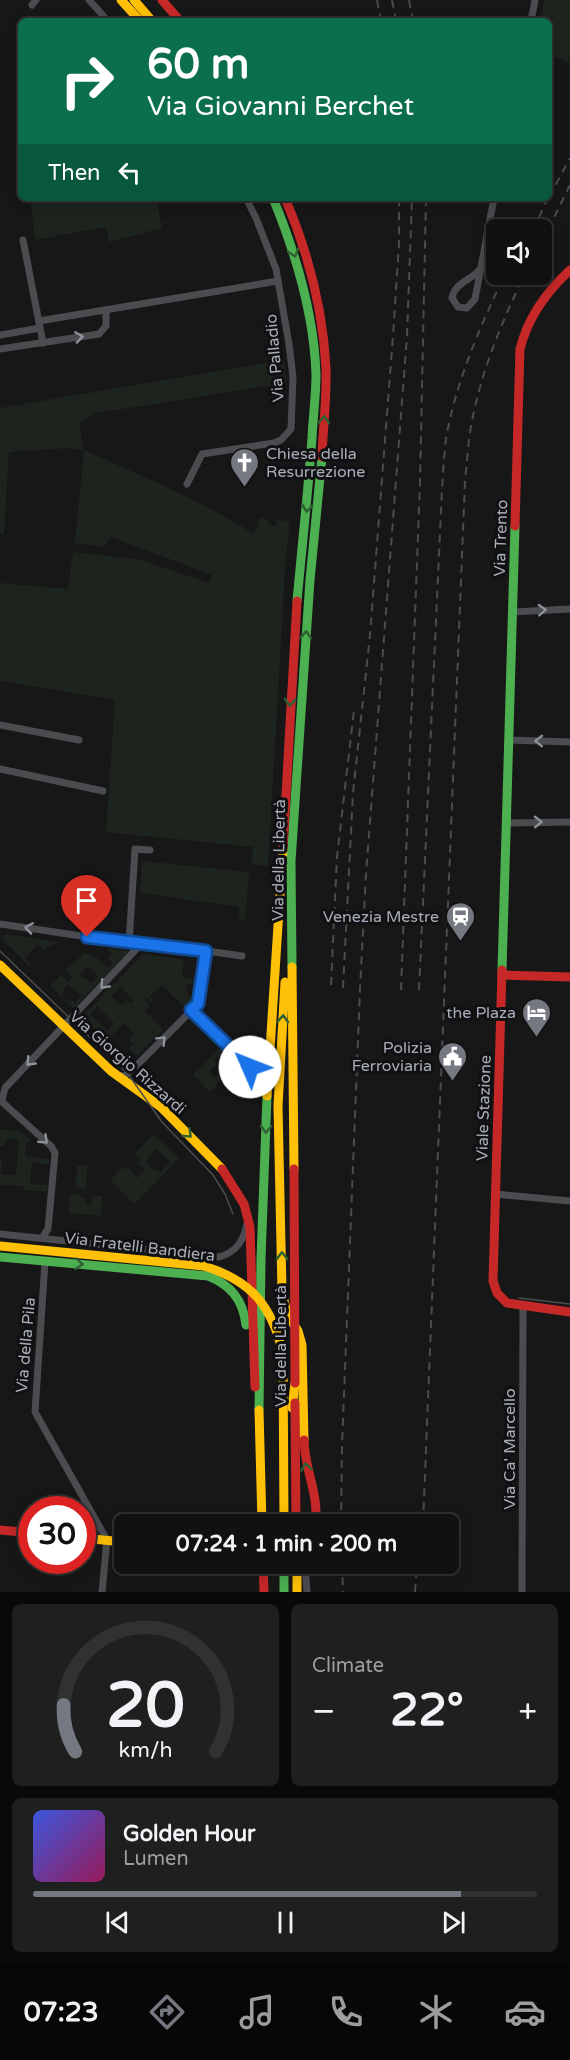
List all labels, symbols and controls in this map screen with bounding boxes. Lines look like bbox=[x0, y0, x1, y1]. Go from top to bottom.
text: 60 m bbox=[147, 39, 249, 90]
icon: right bbox=[48, 42, 126, 120]
text: Via Giovanni Berchet bbox=[147, 90, 414, 123]
icon: left bbox=[113, 156, 146, 189]
text: Then bbox=[48, 160, 101, 186]
map controls bbox=[486, 219, 552, 285]
button: sound bbox=[486, 219, 552, 285]
one-way arrow bbox=[286, 247, 299, 258]
street label: Via Palladio bbox=[261, 313, 289, 403]
one-way arrow bbox=[73, 331, 83, 344]
one-way arrow bbox=[318, 415, 331, 424]
place label: Chiesa della Resurrezione bbox=[266, 444, 365, 482]
church icon: Chiesa della Resurrezione bbox=[229, 446, 261, 488]
street label: Via Trento bbox=[490, 499, 512, 577]
one-way arrow bbox=[301, 503, 314, 513]
one-way arrow bbox=[537, 604, 546, 617]
one-way arrow bbox=[299, 631, 312, 640]
one-way arrow bbox=[284, 698, 297, 707]
one-way arrow bbox=[535, 735, 544, 747]
street label: Via della Libertà bbox=[268, 799, 290, 921]
one-way arrow bbox=[533, 816, 542, 829]
pin bbox=[61, 875, 112, 937]
icon: arrive bbox=[70, 884, 103, 917]
station icon: Venezia Mestre bbox=[444, 900, 476, 942]
place label: Venezia Mestre bbox=[323, 907, 439, 927]
one-way arrow bbox=[25, 923, 34, 935]
one-way arrow bbox=[100, 978, 111, 988]
hotel icon: the Plaza bbox=[521, 996, 553, 1038]
place label: the Plaza bbox=[446, 1003, 516, 1023]
street label: Via Giorgio Rizzardi bbox=[65, 1007, 190, 1119]
one-way arrow bbox=[276, 1014, 289, 1023]
position arrow bbox=[218, 1035, 282, 1099]
one-way arrow bbox=[155, 1036, 166, 1047]
place label: Polizia Ferroviaria bbox=[352, 1038, 432, 1076]
public building icon: Polizia Ferroviaria bbox=[437, 1040, 469, 1082]
one-way arrow bbox=[26, 1055, 37, 1065]
street label: Viale Stazione bbox=[472, 1055, 496, 1161]
one-way arrow bbox=[259, 1125, 272, 1134]
one-way arrow bbox=[181, 1126, 192, 1137]
one-way arrow bbox=[38, 1133, 48, 1144]
street label: Via Fratelli Bandiera bbox=[63, 1228, 216, 1266]
one-way arrow bbox=[275, 1251, 288, 1260]
one-way arrow bbox=[75, 1258, 84, 1271]
street label: Via della Libertà bbox=[271, 1285, 291, 1407]
street label: Via della Pila bbox=[12, 1296, 40, 1394]
street label: Via Ca' Marcello bbox=[500, 1388, 520, 1510]
one-way arrow bbox=[301, 1462, 313, 1472]
speed limit sign: 30 bbox=[18, 1496, 96, 1574]
text: 07:24 · 1 min · 200 m bbox=[176, 1531, 397, 1557]
text: Climate bbox=[312, 1654, 384, 1678]
text: 20 bbox=[106, 1669, 185, 1744]
text: 22° bbox=[390, 1684, 464, 1738]
text: − bbox=[312, 1692, 336, 1731]
text: + bbox=[518, 1692, 537, 1731]
text: km/h bbox=[119, 1737, 172, 1763]
text: Golden Hour bbox=[123, 1821, 255, 1847]
text: Lumen bbox=[123, 1847, 189, 1871]
icon: previous bbox=[101, 1906, 134, 1939]
icon: pause bbox=[269, 1906, 302, 1939]
icon: next bbox=[437, 1906, 470, 1939]
icon: directions bbox=[146, 1991, 188, 2033]
icon: music bbox=[236, 1991, 278, 2033]
icon: phone bbox=[325, 1991, 367, 2033]
icon: climate bbox=[415, 1991, 457, 2033]
icon: car bbox=[504, 1991, 546, 2033]
text: 07:23 bbox=[24, 1996, 99, 2029]

